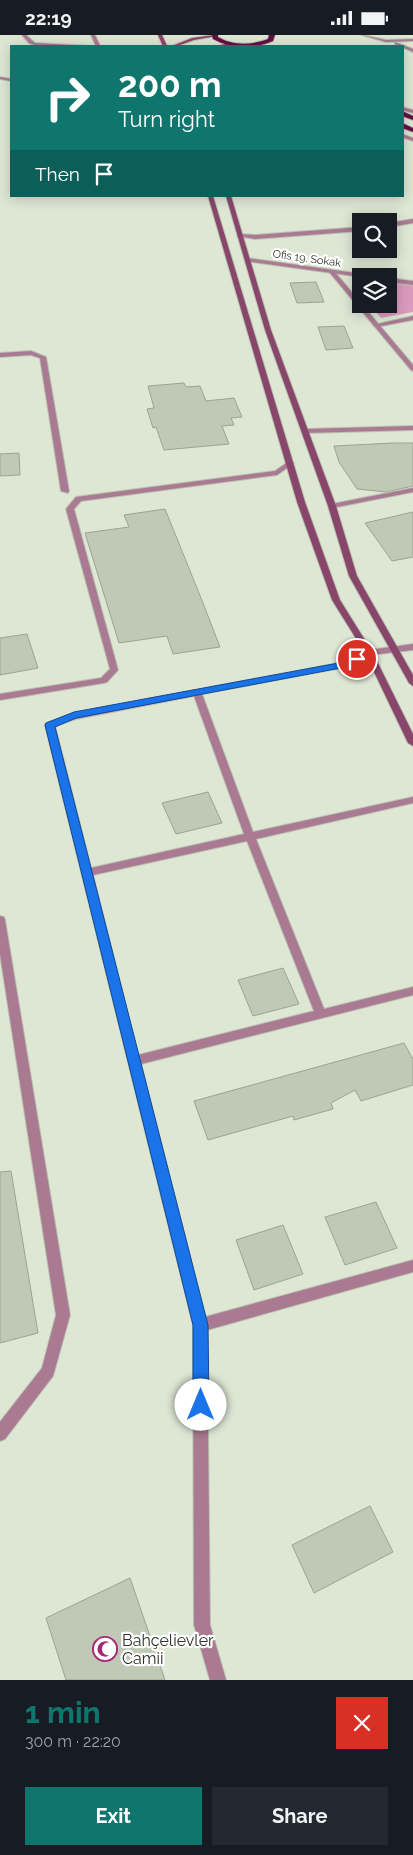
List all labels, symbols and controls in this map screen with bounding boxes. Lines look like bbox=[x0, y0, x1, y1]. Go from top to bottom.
text: 22:19 bbox=[25, 7, 72, 29]
text: 200 m bbox=[118, 64, 222, 105]
icon: right bbox=[35, 65, 100, 130]
text: Turn right bbox=[118, 106, 215, 132]
icon: arrive bbox=[90, 160, 118, 188]
text: Then bbox=[35, 163, 80, 185]
map controls bbox=[352, 213, 397, 313]
button: search bbox=[352, 213, 397, 258]
street label: Ofis 19. Sokak bbox=[272, 247, 342, 270]
button: layers bbox=[352, 268, 397, 313]
pin bbox=[336, 638, 378, 680]
icon: arrive bbox=[343, 645, 371, 673]
position arrow bbox=[174, 1378, 226, 1430]
place label: Bahçelievler Camii bbox=[122, 1631, 214, 1668]
mosque icon: Bahçelievler Camii bbox=[92, 1636, 118, 1662]
text: 1 min bbox=[25, 1695, 101, 1730]
button: close bbox=[336, 1697, 388, 1749]
text: 300 m · 22:20 bbox=[25, 1732, 121, 1751]
button: Exit bbox=[25, 1787, 202, 1845]
button: Share bbox=[212, 1787, 388, 1845]

